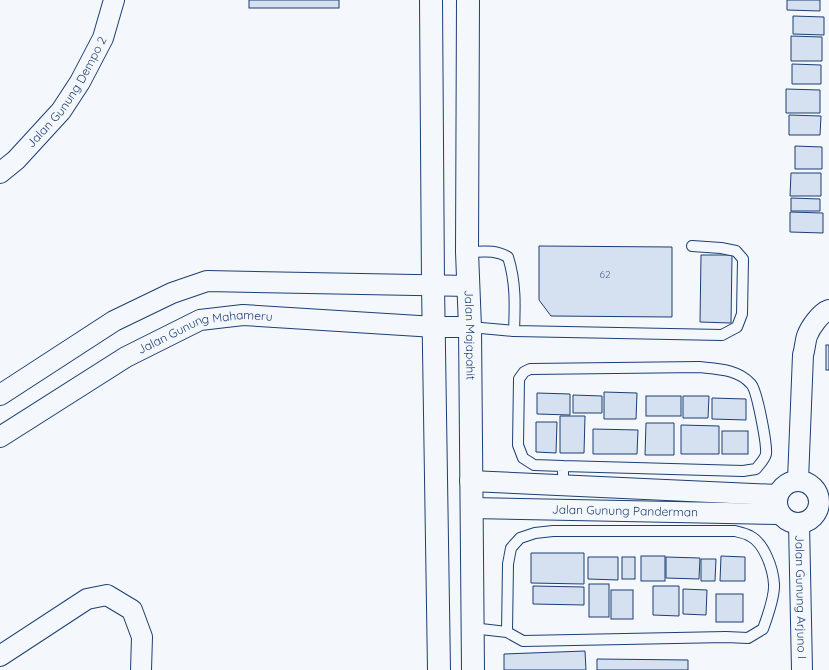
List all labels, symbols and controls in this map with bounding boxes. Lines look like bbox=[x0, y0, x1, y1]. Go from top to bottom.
street label: Jalan Gunung Dempo 2 bbox=[23, 34, 110, 150]
house number: 62 bbox=[600, 268, 611, 281]
street label: Jalan Majapahit bbox=[462, 290, 478, 380]
street label: Jalan Gunung Mahameru bbox=[135, 307, 273, 357]
street label: Jalan Gunung Panderman bbox=[552, 502, 698, 519]
street label: Jalan Gunung Arjuno I bbox=[792, 535, 810, 659]

